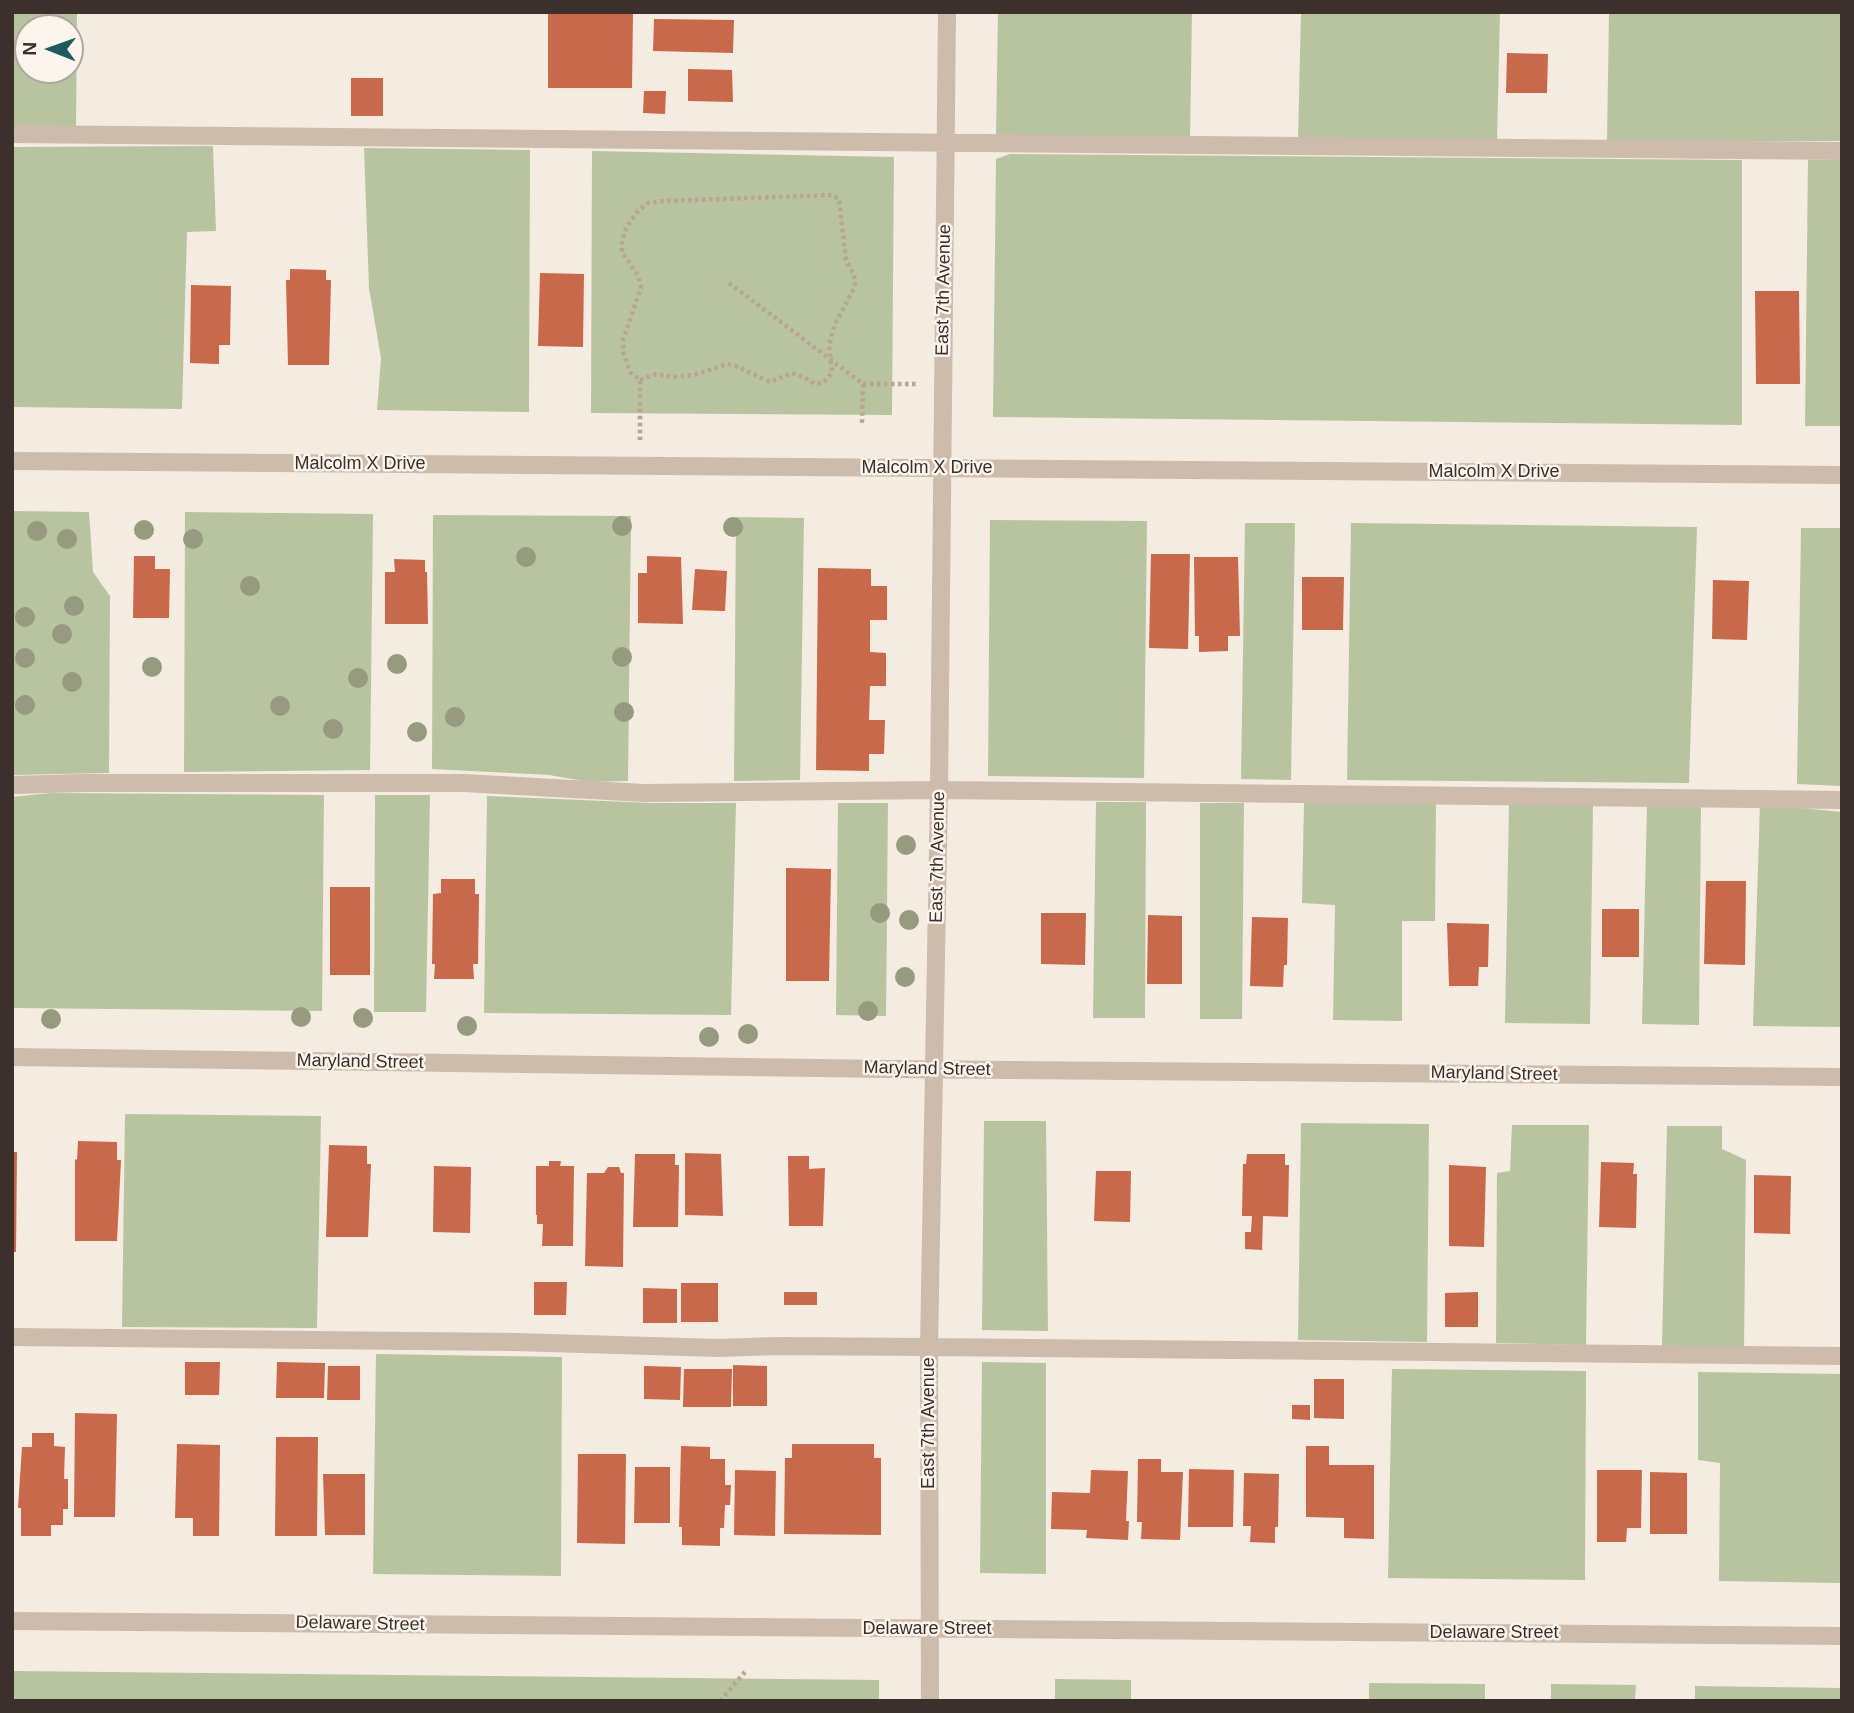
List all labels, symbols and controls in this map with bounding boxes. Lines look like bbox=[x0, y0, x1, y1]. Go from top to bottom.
north arrow bbox=[14, 14, 84, 84]
text: N bbox=[19, 42, 40, 56]
street label: East 7th Avenue bbox=[932, 224, 956, 356]
street label: Malcolm X Drive bbox=[294, 453, 426, 475]
street label: Malcolm X Drive bbox=[861, 457, 993, 479]
street label: Malcolm X Drive bbox=[1428, 461, 1560, 483]
street label: East 7th Avenue bbox=[926, 791, 950, 923]
street label: Maryland Street bbox=[296, 1050, 424, 1074]
street label: Maryland Street bbox=[863, 1057, 991, 1081]
street label: Maryland Street bbox=[1430, 1062, 1558, 1086]
street label: East 7th Avenue bbox=[918, 1357, 940, 1489]
street label: Delaware Street bbox=[295, 1612, 425, 1636]
street label: Delaware Street bbox=[862, 1618, 992, 1640]
street label: Delaware Street bbox=[1429, 1622, 1559, 1644]

